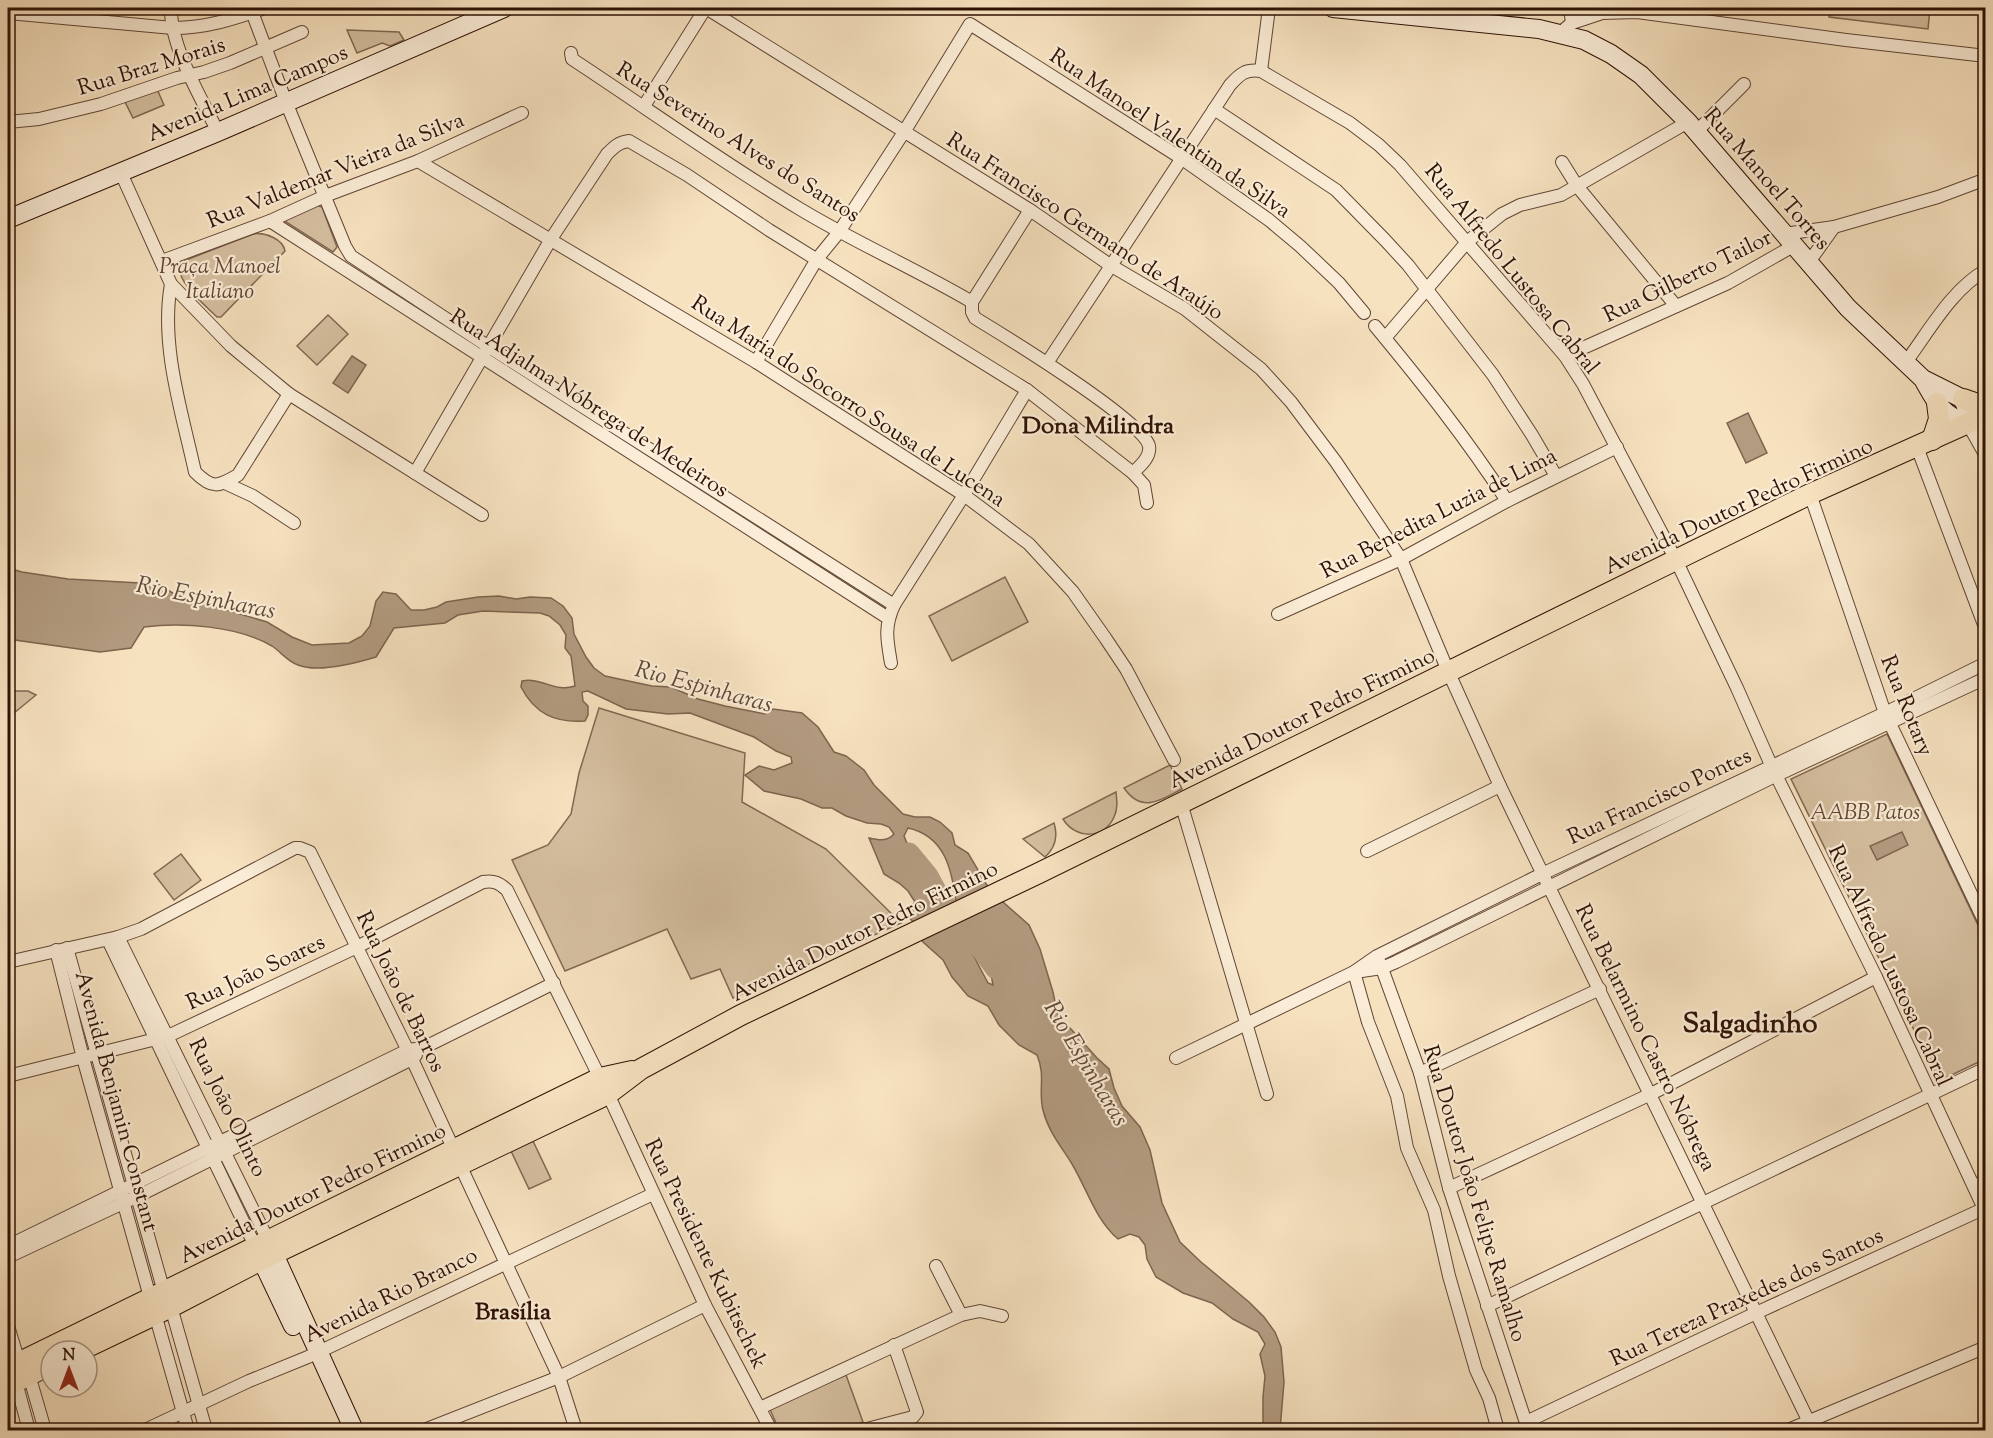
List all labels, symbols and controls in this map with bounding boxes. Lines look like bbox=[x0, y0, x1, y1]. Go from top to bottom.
street label: Rua Braz Morais bbox=[74, 30, 230, 106]
street label: Avenida Lima Campos bbox=[143, 38, 353, 152]
street label: Rua Manoel Valentim da Silva bbox=[1042, 41, 1296, 227]
street label: Rua Severino Alves do Santos bbox=[609, 55, 866, 232]
street label: Rua Manoel Torres bbox=[1695, 102, 1837, 258]
street label: Rua Valdemar Vieira da Silva bbox=[203, 105, 470, 238]
street label: Rua Francisco Germano de Araújo bbox=[939, 126, 1229, 329]
street label: Rua Alfredo Lustosa Cabral bbox=[1415, 158, 1606, 382]
street label: Rua Gilberto Tailor bbox=[1599, 223, 1778, 332]
park label: Praça Manoel Italiano bbox=[159, 252, 281, 309]
street label: Rua Maria do Socorro Sousa de Lucena bbox=[684, 289, 1011, 516]
street label: Rua Adjalma Nóbrega de Medeiros bbox=[442, 302, 734, 507]
district label: Dona Milindra bbox=[1022, 410, 1175, 444]
street label: Avenida Doutor Pedro Firmino bbox=[1600, 431, 1879, 584]
street label: Rua Benedita Luzia de Lima bbox=[1316, 441, 1563, 588]
water label: Rio Espinharas bbox=[133, 569, 278, 629]
street label: Avenida Doutor Pedro Firmino bbox=[1164, 641, 1441, 798]
street label: Rua Rotary bbox=[1870, 651, 1940, 761]
water label: Rio Espinharas bbox=[631, 653, 776, 723]
street label: Rua Francisco Pontes bbox=[1563, 741, 1758, 854]
park label: AABB Patos bbox=[1810, 798, 1920, 830]
street label: Rua Alfredo Lustosa Cabral bbox=[1818, 840, 1958, 1092]
street label: Avenida Doutor Pedro Firmino bbox=[727, 854, 1004, 1011]
street label: Rua Belarmino Castro Nóbrega bbox=[1565, 899, 1723, 1177]
street label: Rua João de Barros bbox=[346, 906, 452, 1078]
street label: Rua João Soares bbox=[182, 928, 331, 1020]
street label: Avenida Benjamin Constant bbox=[65, 968, 165, 1236]
water label: Rio Espinharas bbox=[1034, 995, 1136, 1133]
district label: Salgadinho bbox=[1682, 1005, 1818, 1045]
street label: Rua João Olinto bbox=[179, 1033, 274, 1183]
street label: Rua Doutor João Felipe Ramalho bbox=[1413, 1042, 1534, 1346]
street label: Avenida Doutor Pedro Firmino bbox=[175, 1116, 452, 1273]
street label: Rua Presidente Kubitschek bbox=[635, 1134, 774, 1375]
street label: Rua Tereza Praxedes dos Santos bbox=[1605, 1221, 1889, 1376]
street label: Avenida Rio Branco bbox=[299, 1241, 484, 1353]
district label: Brasília bbox=[475, 1296, 552, 1330]
north arrow bbox=[39, 1339, 99, 1399]
text: N bbox=[63, 1345, 76, 1368]

